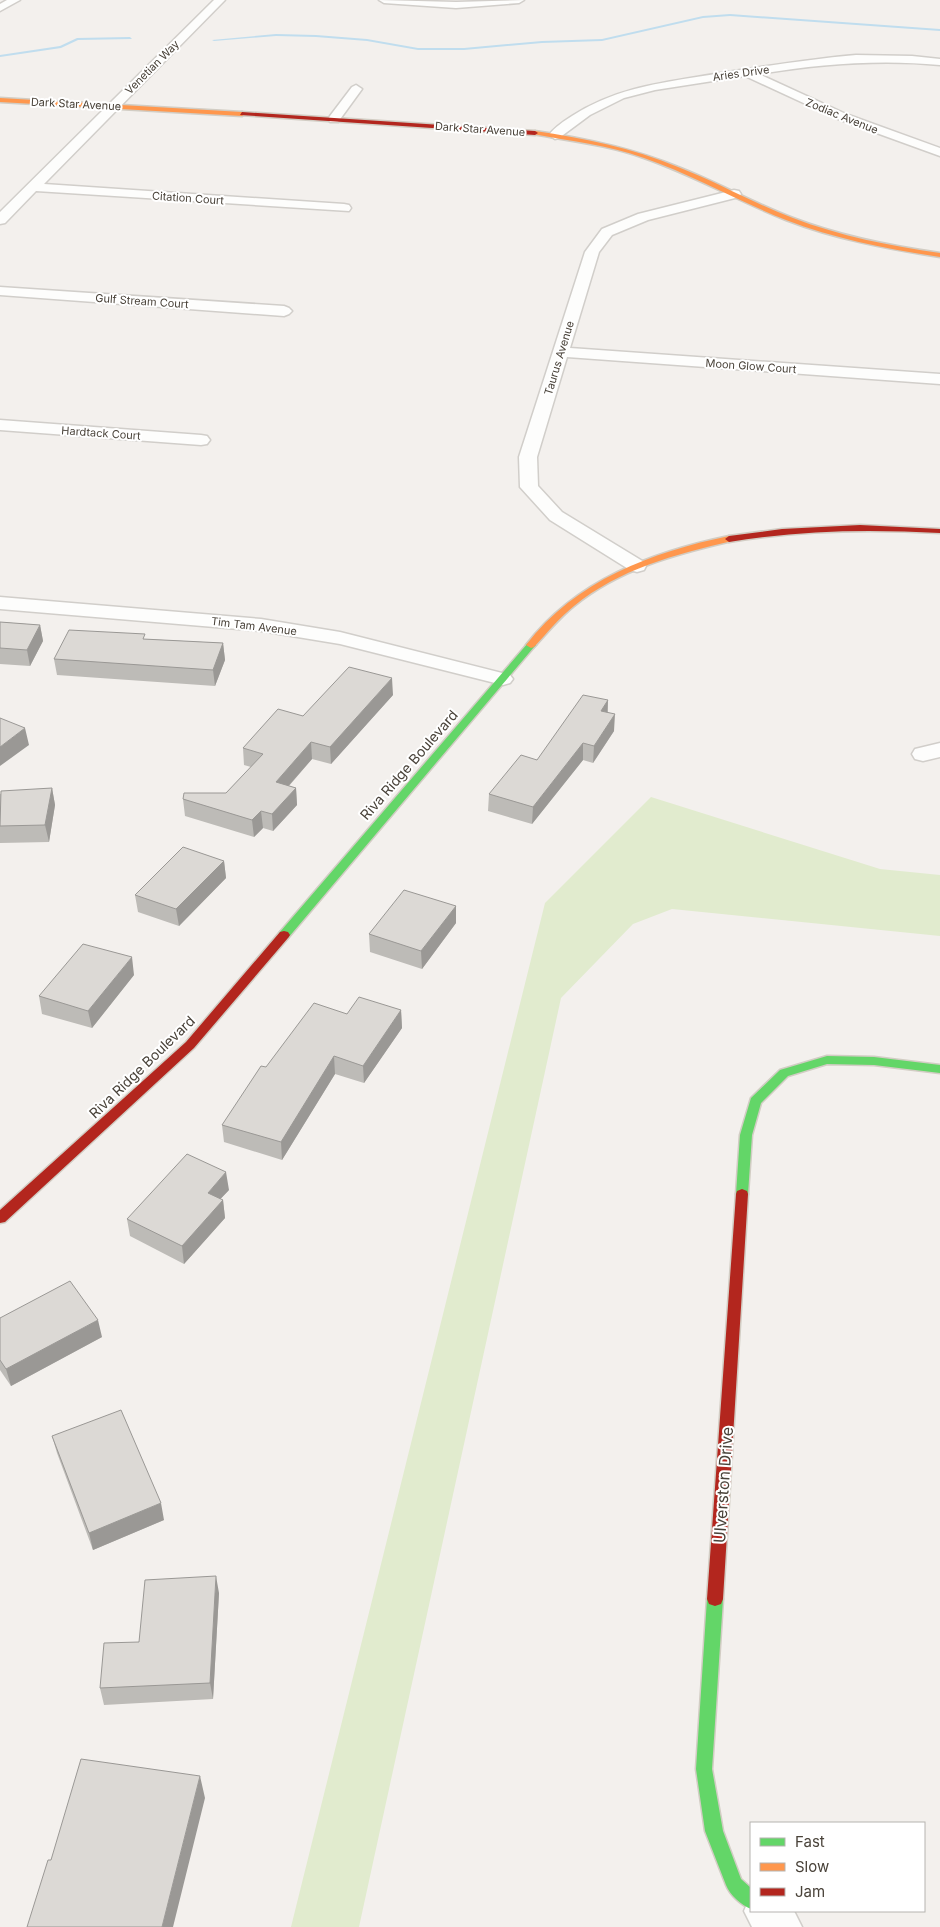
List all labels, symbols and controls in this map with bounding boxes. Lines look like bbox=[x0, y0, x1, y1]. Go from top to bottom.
street label: Venetian Way bbox=[122, 37, 182, 97]
street label: Aries Drive bbox=[712, 62, 770, 84]
street label: Dark Star Avenue bbox=[31, 95, 121, 113]
street label: Zodiac Avenue bbox=[804, 95, 880, 137]
street label: Dark Star Avenue bbox=[434, 119, 526, 139]
street label: Citation Court bbox=[152, 189, 225, 208]
street label: Gulf Stream Court bbox=[95, 291, 190, 311]
street label: Taurus Avenue bbox=[541, 319, 577, 397]
street label: Moon Glow Court bbox=[705, 356, 797, 376]
street label: Hardtack Court bbox=[61, 423, 142, 443]
street label: Tim Tam Avenue bbox=[210, 614, 298, 638]
street label: Riva Ridge Boulevard bbox=[356, 706, 461, 823]
street label: Riva Ridge Boulevard bbox=[85, 1012, 198, 1121]
street label: Ulverston Drive bbox=[709, 1426, 737, 1544]
legend bbox=[750, 1822, 925, 1912]
text: Fast bbox=[795, 1832, 825, 1851]
text: Slow bbox=[795, 1857, 829, 1876]
text: Jam bbox=[795, 1882, 825, 1901]

